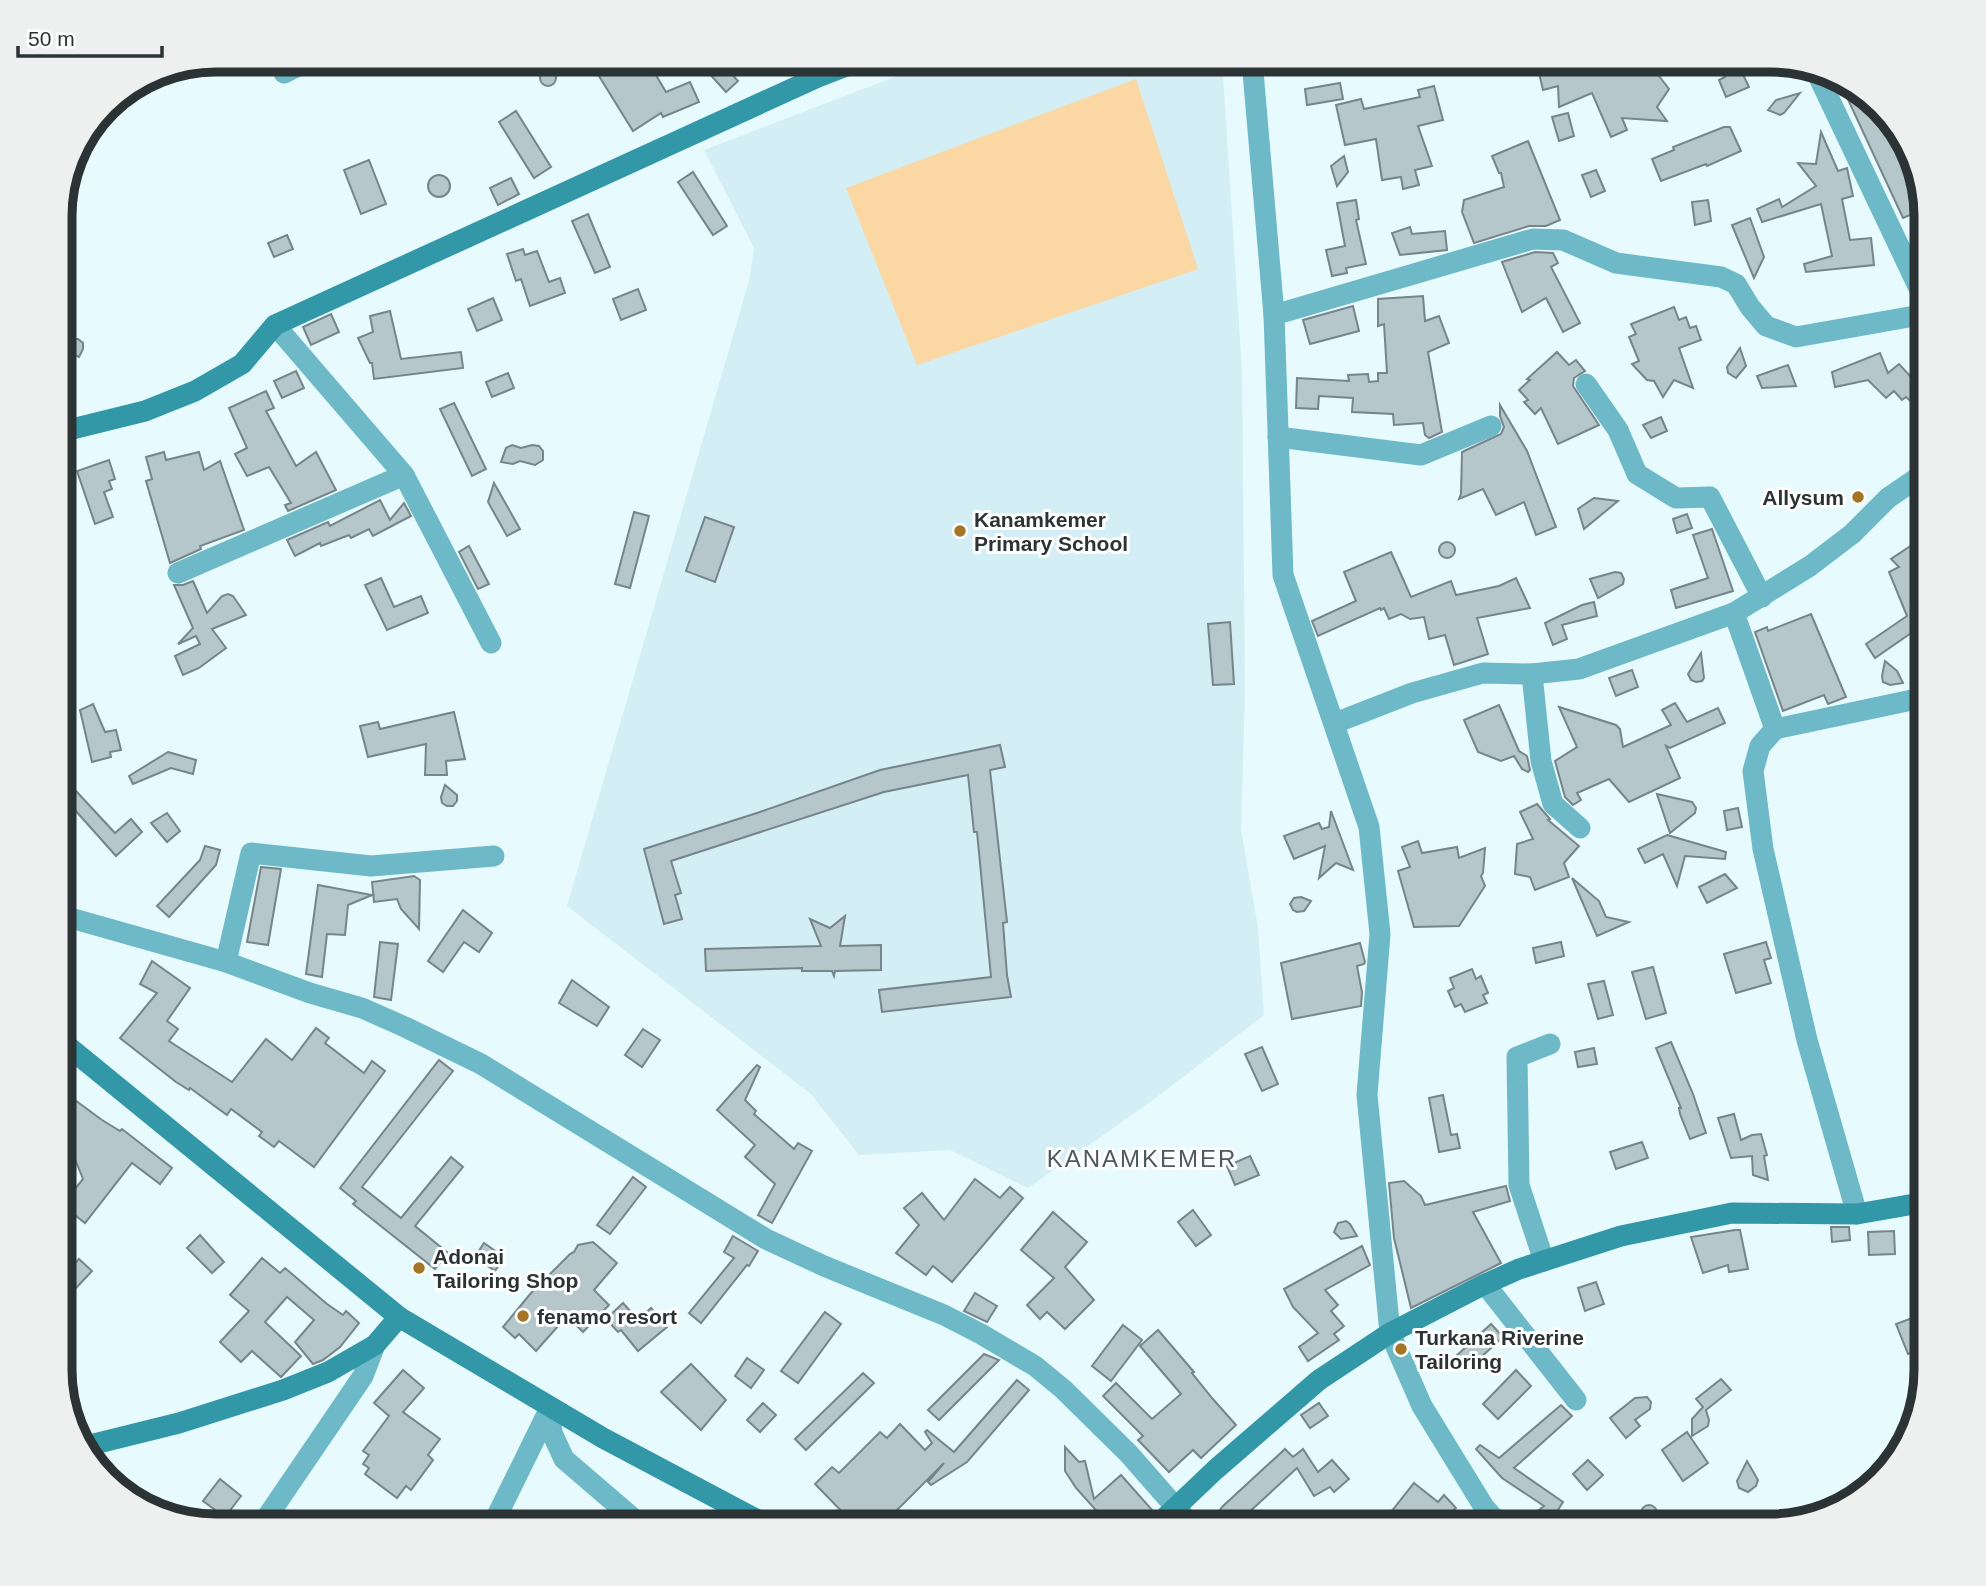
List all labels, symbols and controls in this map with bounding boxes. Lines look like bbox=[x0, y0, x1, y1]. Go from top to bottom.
scale bar bbox=[18, 14, 161, 58]
text: 50 m bbox=[28, 27, 75, 50]
place label: Allysum bbox=[1762, 486, 1844, 509]
marker: Allysum bbox=[1850, 489, 1866, 505]
place label: Kanamkemer Primary School bbox=[974, 508, 1128, 555]
marker: Kanamkemer Primary School bbox=[952, 523, 968, 539]
district label: KANAMKEMER bbox=[1047, 1145, 1237, 1172]
place label: Adonai Tailoring Shop bbox=[433, 1245, 578, 1292]
marker: Adonai Tailoring Shop bbox=[411, 1260, 427, 1276]
place label: fenamo resort bbox=[537, 1305, 677, 1328]
marker: fenamo resort bbox=[515, 1308, 531, 1324]
place label: Turkana Riverine Tailoring bbox=[1415, 1326, 1584, 1373]
marker: Turkana Riverine Tailoring bbox=[1393, 1341, 1409, 1357]

